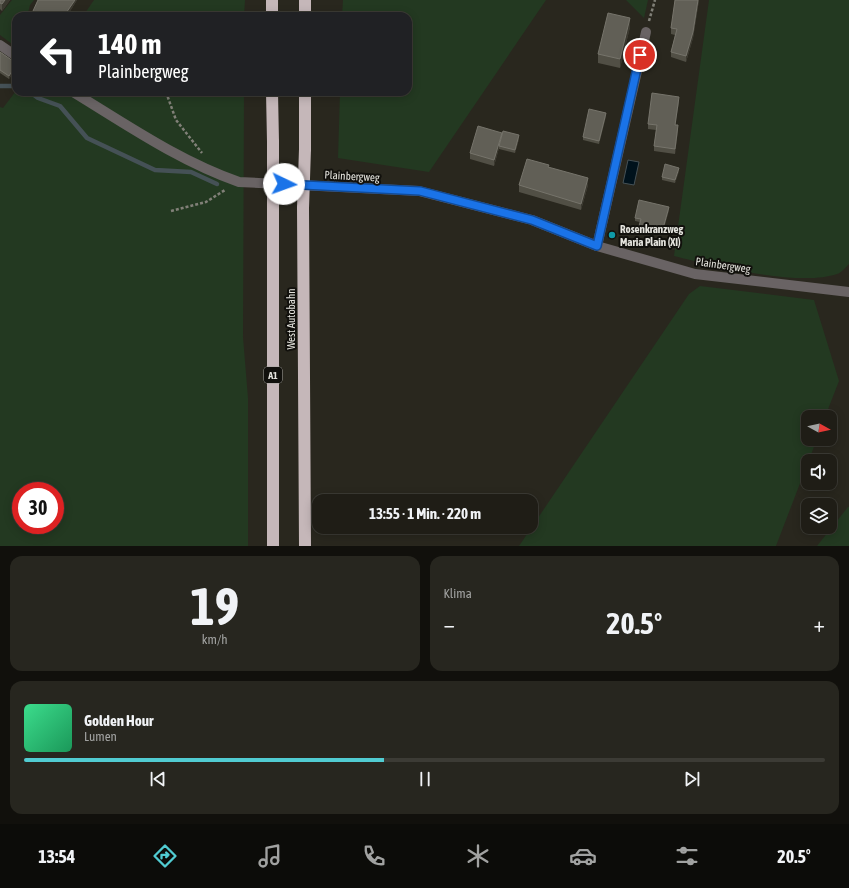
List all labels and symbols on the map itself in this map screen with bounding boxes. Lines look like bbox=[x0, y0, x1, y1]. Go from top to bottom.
pin bbox=[623, 38, 657, 72]
position arrow bbox=[263, 163, 305, 205]
street label: Plainbergweg bbox=[324, 169, 380, 183]
place label: Rosenkranzweg Maria Plain (XI) bbox=[620, 223, 684, 248]
marker: Rosenkranzweg Maria Plain (XI) bbox=[607, 230, 617, 240]
street label: Plainbergweg bbox=[695, 255, 751, 275]
street label: West Autobahn bbox=[285, 288, 297, 350]
road number: A1 bbox=[264, 367, 282, 383]
north arrow bbox=[801, 410, 837, 446]
speed limit sign: 30 bbox=[12, 482, 64, 534]

